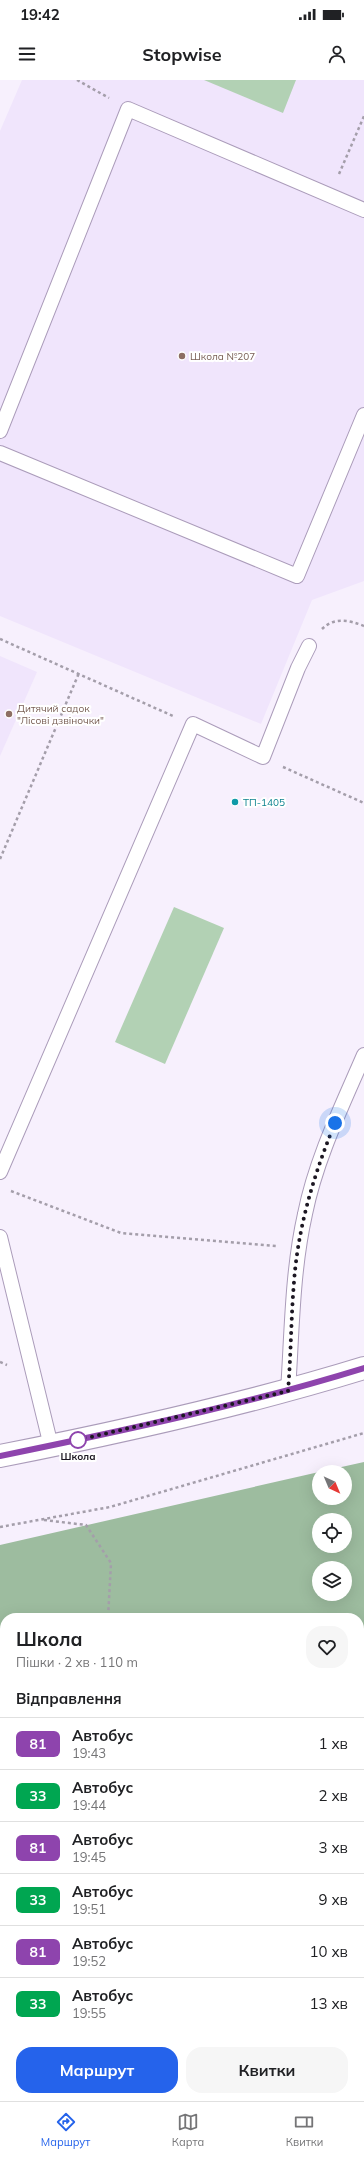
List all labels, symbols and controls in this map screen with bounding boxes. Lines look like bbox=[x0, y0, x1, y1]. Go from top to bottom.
text: 19:42 bbox=[20, 5, 60, 24]
icon: menu bbox=[16, 43, 38, 65]
text: Stopwise bbox=[142, 43, 222, 66]
icon: person bbox=[326, 43, 348, 65]
place label: Школа №207 bbox=[190, 350, 255, 363]
marker: Школа №207 bbox=[177, 351, 187, 361]
place label: Дитячий садок "Лісові дзвіночки" bbox=[17, 702, 104, 727]
marker: Дитячий садок "Лісові дзвіночки" bbox=[4, 709, 14, 719]
place label: ТП-1405 bbox=[243, 796, 285, 809]
marker: ТП-1405 bbox=[230, 797, 240, 807]
your location bbox=[325, 1113, 345, 1133]
marker: Школа bbox=[69, 1431, 87, 1449]
place label: Школа bbox=[60, 1450, 96, 1463]
north arrow bbox=[312, 1465, 352, 1505]
map controls bbox=[312, 1465, 352, 1601]
button: locate bbox=[312, 1513, 352, 1553]
button: layers bbox=[312, 1561, 352, 1601]
button: heart bbox=[306, 1626, 348, 1668]
text: Школа bbox=[16, 1627, 83, 1651]
text: Пішки · 2 хв · 110 m bbox=[16, 1654, 138, 1670]
text: Відправлення bbox=[16, 1689, 122, 1708]
text: Автобус bbox=[72, 1726, 133, 1745]
text: 1 хв bbox=[319, 1734, 348, 1753]
text: 81 bbox=[30, 1735, 46, 1753]
text: 19:43 bbox=[72, 1745, 106, 1761]
text: Автобус bbox=[72, 1778, 133, 1797]
text: 2 хв bbox=[319, 1786, 348, 1805]
text: 33 bbox=[30, 1787, 46, 1805]
text: 19:44 bbox=[72, 1797, 106, 1813]
text: Автобус bbox=[72, 1830, 133, 1849]
text: 3 хв bbox=[319, 1838, 348, 1857]
text: 81 bbox=[30, 1839, 46, 1857]
text: 19:45 bbox=[72, 1849, 106, 1865]
text: Автобус bbox=[72, 1882, 133, 1901]
text: 9 хв bbox=[319, 1890, 348, 1909]
text: 33 bbox=[30, 1891, 46, 1909]
text: 19:51 bbox=[72, 1901, 106, 1917]
text: Автобус bbox=[72, 1934, 133, 1953]
text: 10 хв bbox=[310, 1942, 348, 1961]
text: 81 bbox=[30, 1943, 46, 1961]
text: 19:52 bbox=[72, 1953, 106, 1969]
text: Автобус bbox=[72, 1986, 133, 2005]
text: 13 хв bbox=[310, 1994, 348, 2013]
text: 33 bbox=[30, 1995, 46, 2013]
text: 19:55 bbox=[72, 2005, 106, 2021]
button: Маршрут bbox=[16, 2047, 178, 2093]
button: Квитки bbox=[186, 2047, 348, 2093]
tab: Маршрут bbox=[41, 2111, 90, 2149]
tab: Карта bbox=[172, 2111, 204, 2149]
tab: Квитки bbox=[286, 2111, 323, 2149]

